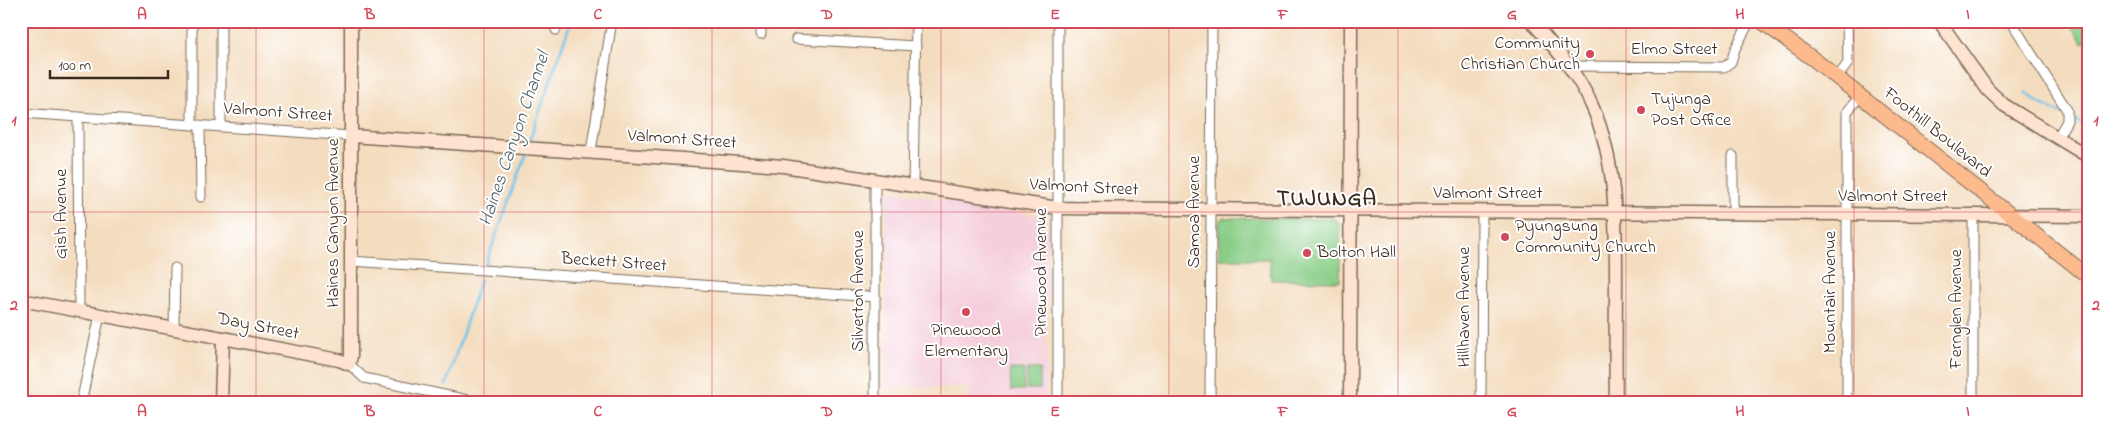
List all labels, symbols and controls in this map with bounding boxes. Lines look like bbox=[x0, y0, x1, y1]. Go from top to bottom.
text: A bbox=[137, 3, 147, 27]
text: B bbox=[364, 3, 376, 27]
text: C bbox=[594, 3, 603, 27]
text: D bbox=[820, 3, 833, 27]
text: E bbox=[1050, 3, 1060, 27]
text: F bbox=[1277, 3, 1289, 27]
text: G bbox=[1507, 3, 1517, 27]
text: H bbox=[1735, 3, 1745, 27]
text: I bbox=[1966, 3, 1970, 27]
place label: Community Christian Church bbox=[1460, 31, 1580, 78]
street label: Elmo Street bbox=[1630, 37, 1718, 63]
water label: Haines Canyon Channel bbox=[473, 46, 558, 230]
scale bar bbox=[50, 48, 168, 80]
marker: Community Christian Church bbox=[1584, 48, 1596, 60]
text: 100 m bbox=[58, 55, 91, 77]
street label: Foothill Boulevard bbox=[1877, 81, 1997, 185]
place label: Tujunga Post Office bbox=[1651, 87, 1732, 134]
street label: Valmont Street bbox=[222, 96, 333, 130]
marker: Tujunga Post Office bbox=[1635, 104, 1647, 116]
text: 1 bbox=[11, 109, 17, 133]
text: 1 bbox=[2093, 109, 2099, 133]
street label: Valmont Street bbox=[626, 123, 737, 157]
street label: Haines Canyon Avenue bbox=[321, 137, 347, 308]
street label: Samoa Avenue bbox=[1182, 155, 1208, 268]
street label: Gish Avenue bbox=[49, 168, 75, 259]
street label: Valmont Street bbox=[1028, 172, 1139, 204]
street label: Valmont Street bbox=[1432, 181, 1543, 207]
district label: TUJUNGA bbox=[1277, 184, 1377, 216]
street label: Valmont Street bbox=[1837, 184, 1948, 210]
street label: Pinewood Avenue bbox=[1029, 207, 1055, 336]
place label: Pyungsung Community Church bbox=[1515, 214, 1656, 261]
street label: Silverton Avenue bbox=[846, 229, 872, 352]
street label: Mountair Avenue bbox=[1818, 230, 1844, 353]
marker: Pyungsung Community Church bbox=[1499, 231, 1511, 243]
place label: Bolton Hall bbox=[1316, 240, 1396, 266]
street label: Beckett Street bbox=[559, 246, 668, 280]
street label: Hillhaven Avenue bbox=[1452, 246, 1478, 367]
marker: Bolton Hall bbox=[1301, 247, 1313, 259]
street label: Fernglen Avenue bbox=[1944, 248, 1971, 370]
text: 2 bbox=[9, 294, 18, 318]
text: 2 bbox=[2091, 294, 2100, 318]
street label: Day Street bbox=[214, 306, 301, 348]
marker: Pinewood Elementary bbox=[960, 306, 972, 318]
place label: Pinewood Elementary bbox=[924, 318, 1008, 365]
text: A bbox=[137, 400, 147, 424]
text: B bbox=[364, 400, 376, 424]
text: C bbox=[594, 400, 603, 424]
text: D bbox=[820, 400, 833, 424]
text: E bbox=[1050, 400, 1060, 424]
text: F bbox=[1277, 400, 1289, 424]
text: G bbox=[1507, 400, 1517, 424]
text: H bbox=[1735, 400, 1745, 424]
text: I bbox=[1966, 400, 1970, 424]

